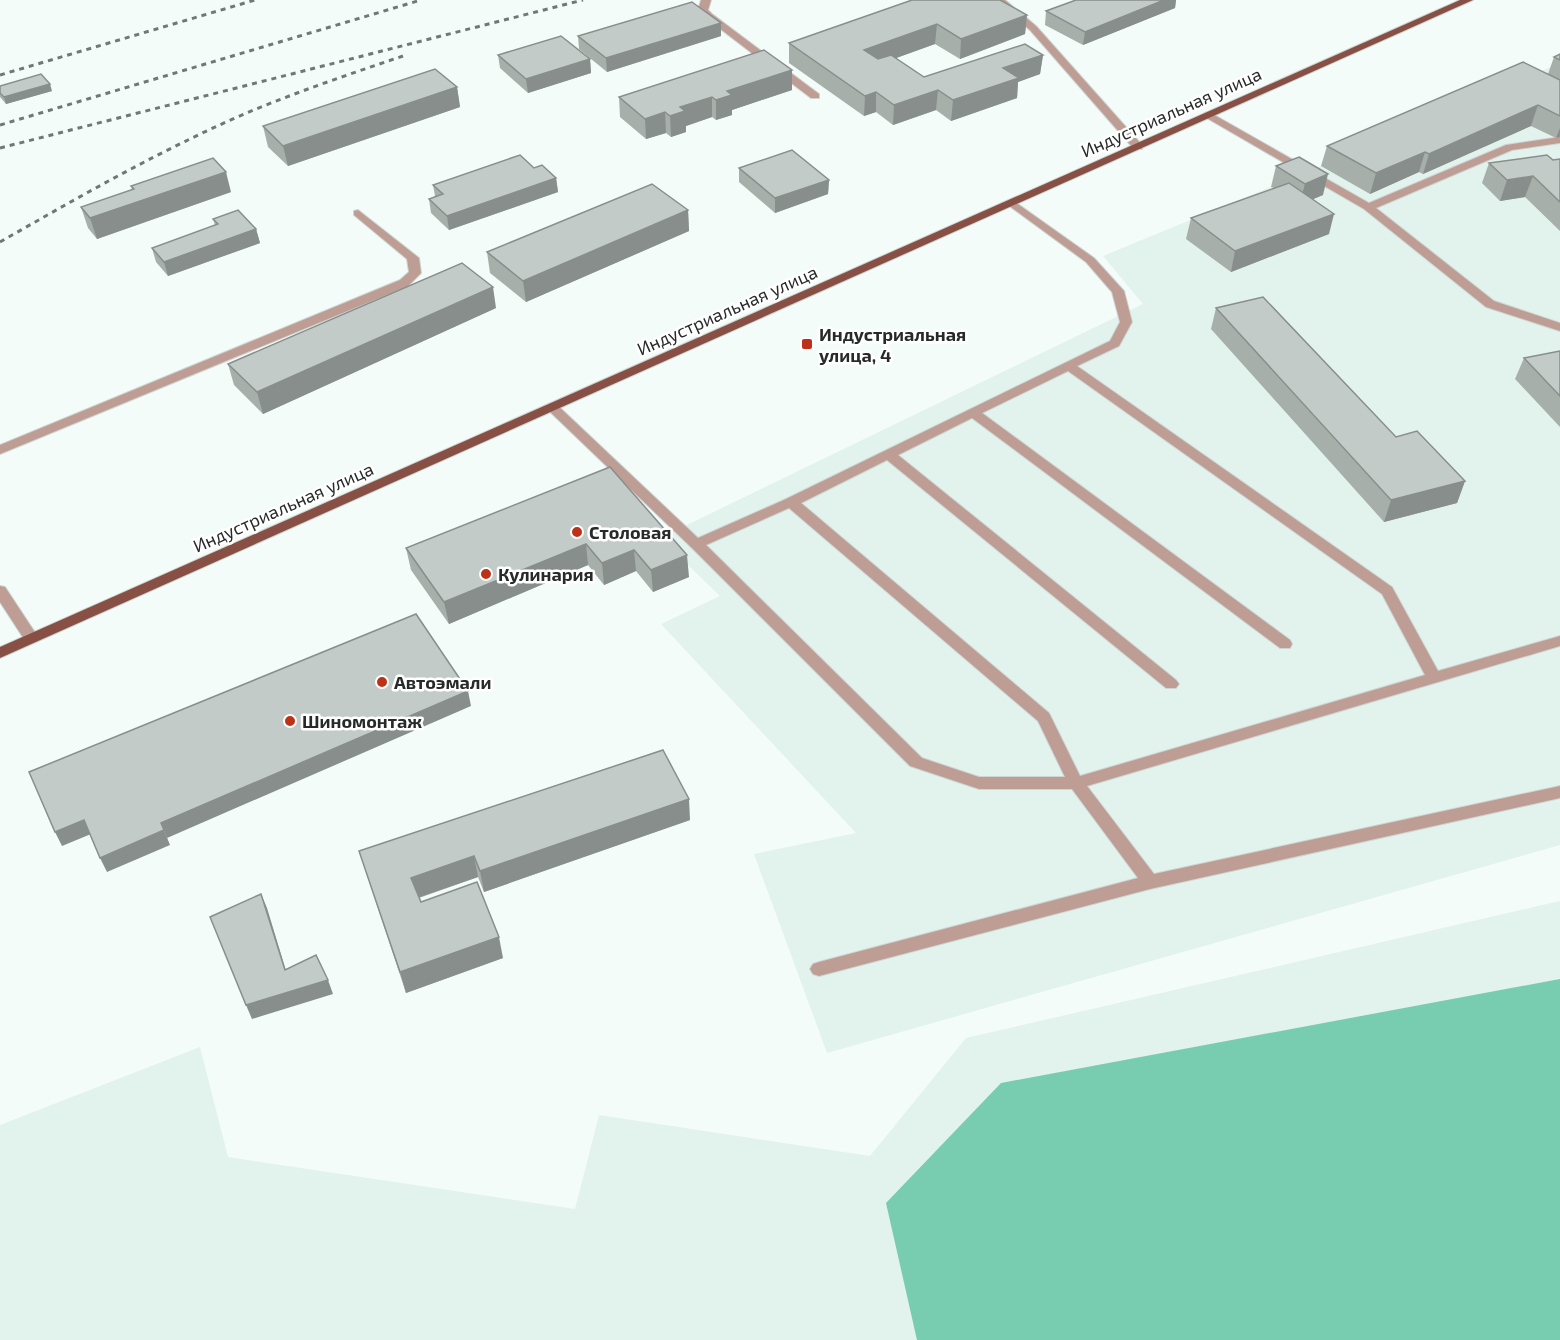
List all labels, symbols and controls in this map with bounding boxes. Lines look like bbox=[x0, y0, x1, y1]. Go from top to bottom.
street label: Индустриальная улица bbox=[1077, 62, 1265, 162]
street label: Индустриальная улица bbox=[633, 260, 821, 360]
place label: Индустриальная улица, 4 bbox=[819, 323, 966, 366]
marker: Индустриальная улица, 4 bbox=[800, 337, 814, 351]
street label: Индустриальная улица bbox=[189, 457, 377, 557]
place label: Столовая bbox=[589, 521, 671, 543]
marker: Столовая bbox=[570, 525, 584, 539]
place label: Кулинария bbox=[498, 563, 594, 585]
marker: Кулинария bbox=[479, 567, 493, 581]
place label: Автоэмали bbox=[394, 671, 491, 693]
marker: Автоэмали bbox=[375, 675, 389, 689]
place label: Шиномонтаж bbox=[302, 710, 422, 732]
marker: Шиномонтаж bbox=[283, 714, 297, 728]

